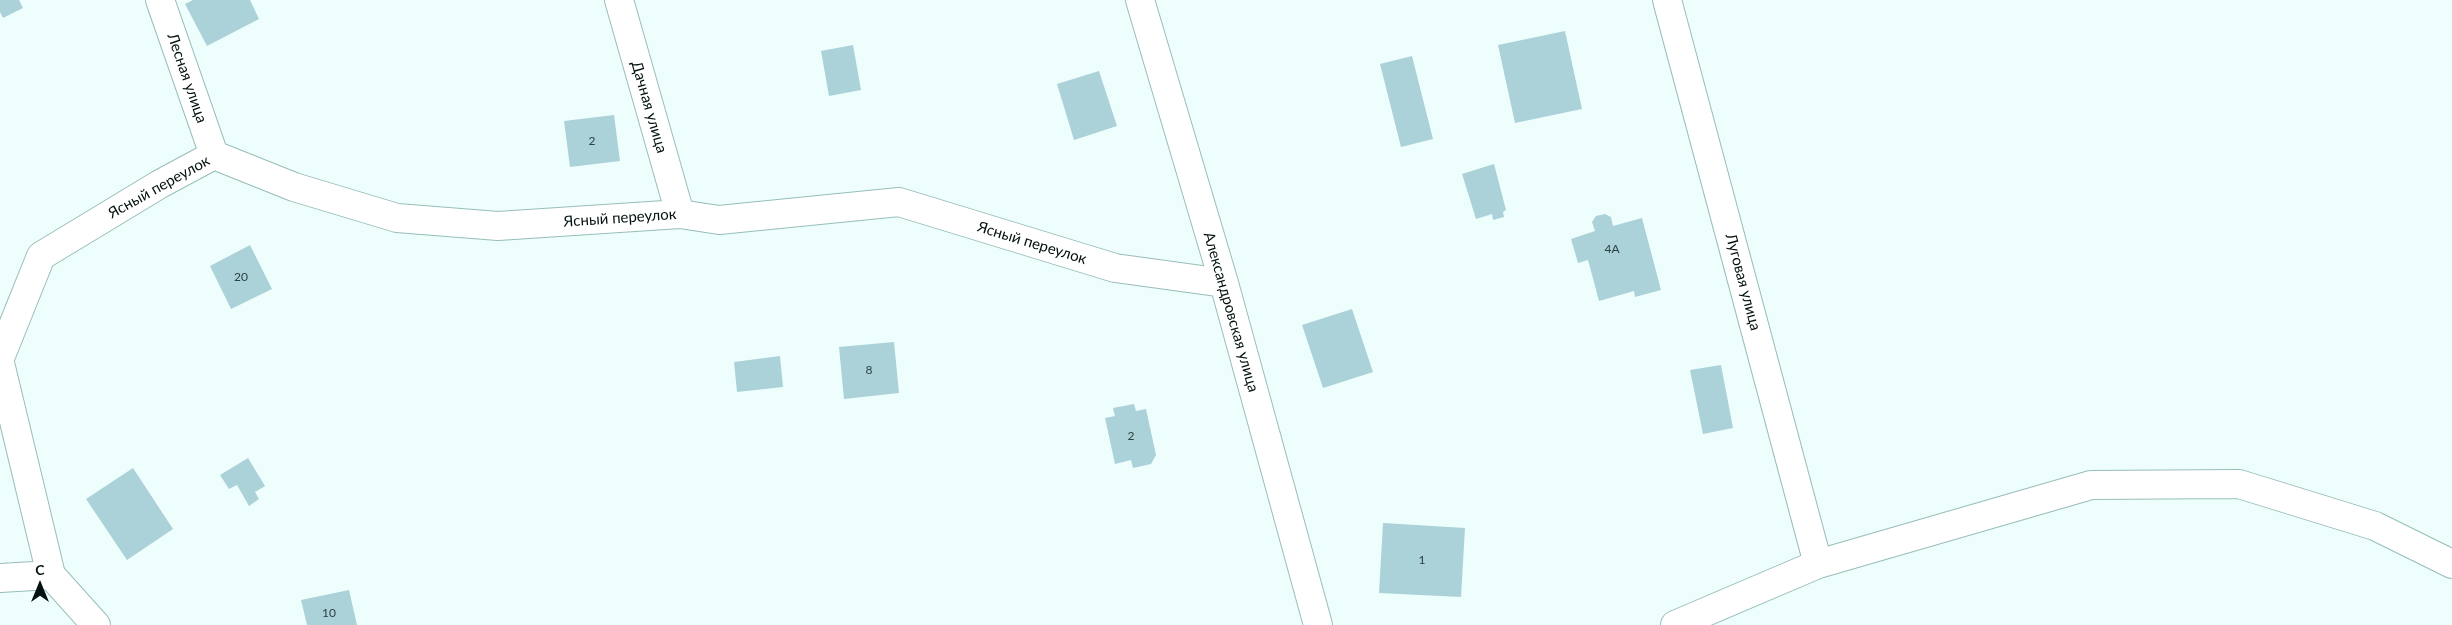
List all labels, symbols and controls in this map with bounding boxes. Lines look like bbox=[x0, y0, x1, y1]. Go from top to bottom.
street label: Лесная улица bbox=[163, 31, 211, 125]
street label: Дачная улица bbox=[627, 59, 671, 155]
house number: 2 bbox=[589, 134, 595, 148]
street label: Ясный переулок bbox=[105, 152, 213, 222]
street label: Ясный переулок bbox=[563, 205, 677, 231]
street label: Ясный переулок bbox=[975, 218, 1089, 268]
street label: Александровская улица bbox=[1200, 230, 1262, 394]
street label: Луговая улица bbox=[1721, 231, 1765, 333]
house number: 4А bbox=[1604, 242, 1620, 256]
house number: 20 bbox=[234, 270, 248, 284]
house number: 8 bbox=[866, 363, 872, 377]
house number: 2 bbox=[1128, 429, 1134, 443]
house number: 1 bbox=[1419, 553, 1425, 567]
north arrow bbox=[15, 560, 65, 610]
text: С bbox=[35, 561, 45, 578]
house number: 10 bbox=[322, 606, 336, 620]

